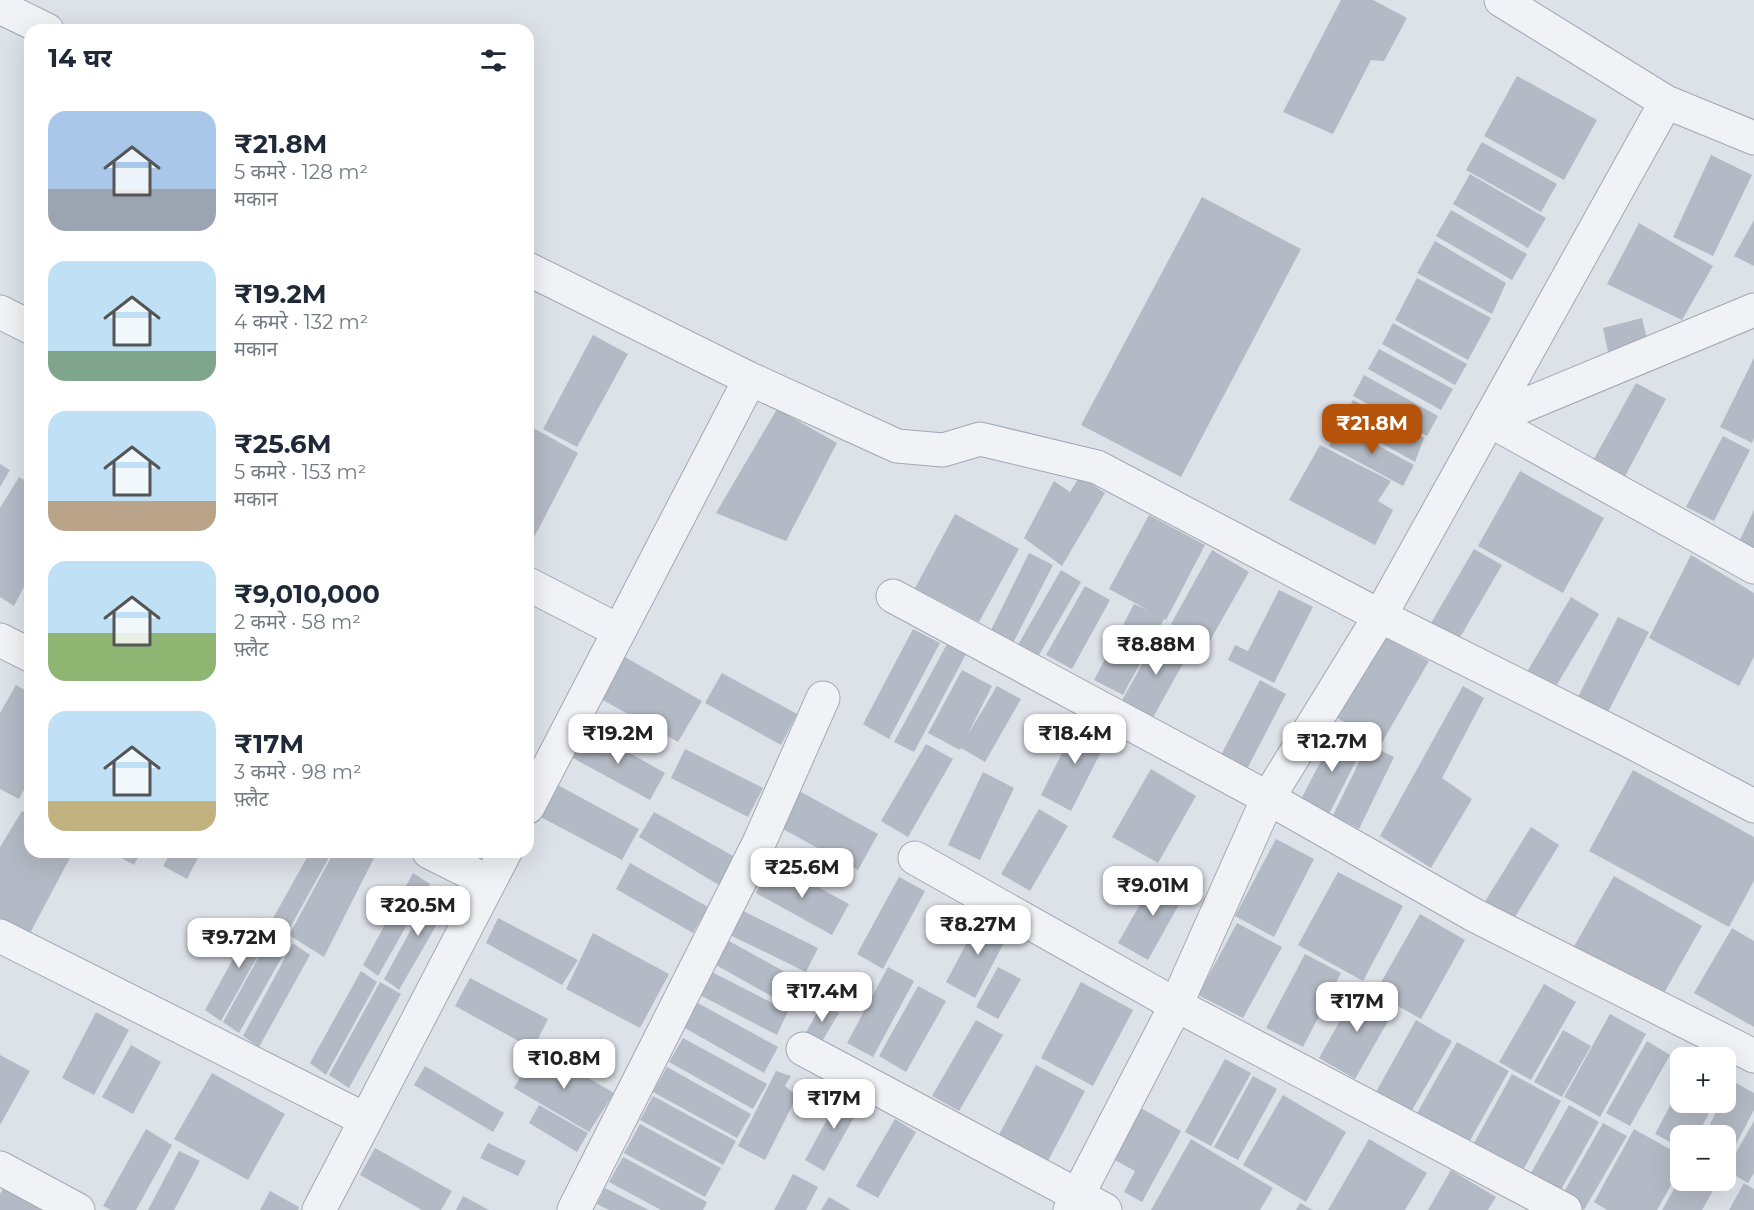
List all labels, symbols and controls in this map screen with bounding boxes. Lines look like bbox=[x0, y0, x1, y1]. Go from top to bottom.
text: 14 घर bbox=[48, 42, 112, 74]
icon: filters bbox=[477, 44, 510, 77]
text: ₹21.8M bbox=[234, 128, 327, 160]
icon: home bbox=[96, 135, 168, 207]
text: 5 कमरे · 128 m² bbox=[234, 160, 368, 184]
text: मकान bbox=[234, 187, 278, 211]
text: ₹19.2M bbox=[234, 278, 327, 310]
icon: home bbox=[96, 285, 168, 357]
text: 4 कमरे · 132 m² bbox=[234, 310, 368, 334]
text: मकान bbox=[234, 337, 278, 361]
pin: ₹21.8M bbox=[1323, 404, 1421, 455]
text: ₹21.8M bbox=[1336, 411, 1408, 435]
text: ₹25.6M bbox=[234, 428, 332, 460]
icon: home bbox=[96, 435, 168, 507]
text: 5 कमरे · 153 m² bbox=[234, 460, 366, 484]
text: मकान bbox=[234, 487, 278, 511]
text: ₹9,010,000 bbox=[234, 578, 380, 610]
icon: home bbox=[96, 585, 168, 657]
text: 2 कमरे · 58 m² bbox=[234, 610, 361, 634]
pin: ₹8.88M bbox=[1107, 625, 1205, 676]
text: ₹8.88M bbox=[1117, 632, 1195, 656]
text: फ़्लैट bbox=[234, 637, 269, 661]
pin: ₹19.2M bbox=[569, 714, 667, 765]
pin: ₹18.4M bbox=[1026, 714, 1124, 765]
text: ₹19.2M bbox=[582, 721, 654, 745]
text: ₹18.4M bbox=[1038, 721, 1112, 745]
pin: ₹12.7M bbox=[1283, 722, 1381, 773]
text: ₹17M bbox=[234, 728, 304, 760]
text: ₹12.7M bbox=[1297, 729, 1367, 753]
icon: home bbox=[96, 735, 168, 807]
text: 3 कमरे · 98 m² bbox=[234, 760, 362, 784]
text: फ़्लैट bbox=[234, 787, 269, 811]
pin: ₹25.6M bbox=[753, 848, 851, 899]
text: ₹25.6M bbox=[765, 855, 840, 879]
pin: ₹9.01M bbox=[1104, 866, 1202, 917]
text: ₹9.01M bbox=[1117, 873, 1189, 897]
pin: ₹20.5M bbox=[369, 886, 467, 937]
text: ₹20.5M bbox=[380, 893, 456, 917]
pin: ₹8.27M bbox=[929, 905, 1027, 956]
text: ₹8.27M bbox=[940, 912, 1016, 936]
pin: ₹9.72M bbox=[190, 918, 288, 969]
text: ₹9.72M bbox=[201, 925, 277, 949]
pin: ₹17.4M bbox=[773, 972, 871, 1023]
text: ₹17.4M bbox=[786, 979, 858, 1003]
pin: ₹17M bbox=[1321, 982, 1393, 1033]
text: ₹17M bbox=[1330, 989, 1384, 1013]
pin: ₹10.8M bbox=[515, 1039, 613, 1090]
text: ₹10.8M bbox=[527, 1046, 601, 1070]
map controls bbox=[1670, 1047, 1736, 1191]
button: + bbox=[1670, 1047, 1736, 1113]
pin: ₹17M bbox=[798, 1079, 870, 1130]
text: ₹17M bbox=[807, 1086, 861, 1110]
button: − bbox=[1670, 1125, 1736, 1191]

